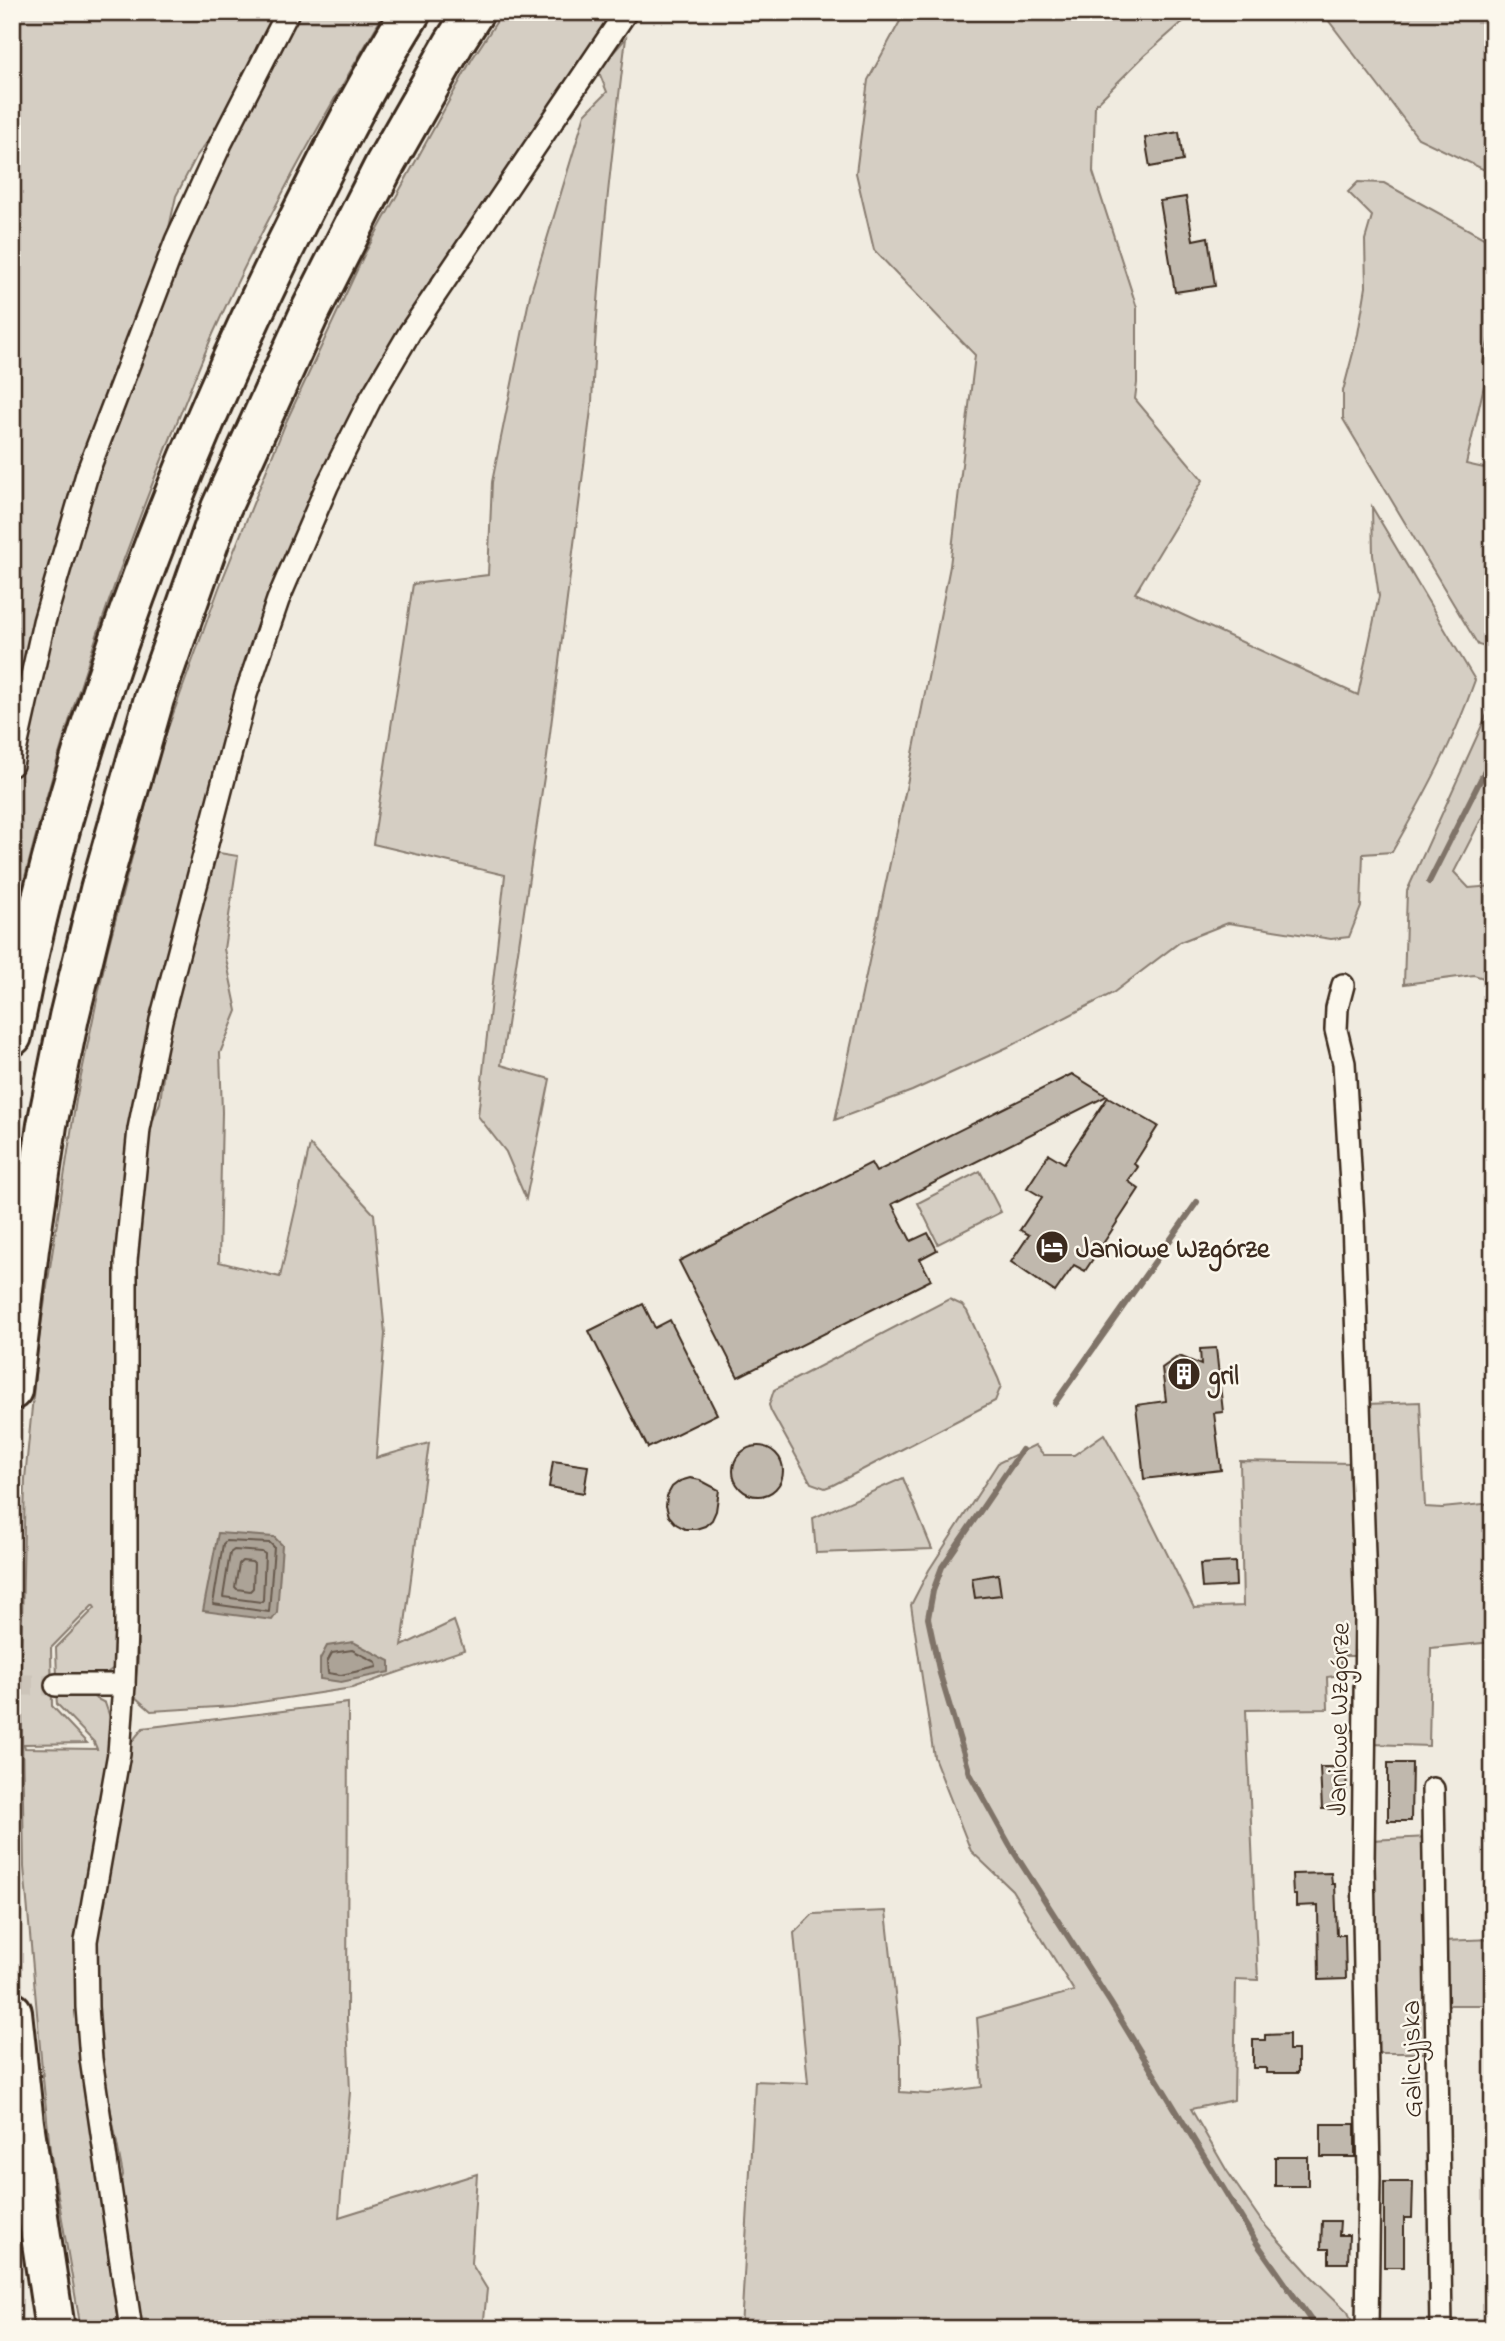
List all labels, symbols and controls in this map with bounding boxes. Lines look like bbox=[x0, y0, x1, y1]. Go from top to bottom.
hotel icon: Janiowe Wzgórze bbox=[1033, 1228, 1071, 1266]
place label: Janiowe Wzgórze bbox=[1076, 1230, 1271, 1272]
building icon: gril bbox=[1165, 1355, 1203, 1393]
place label: gril bbox=[1207, 1357, 1239, 1399]
street label: Janiowe Wzgórze bbox=[1318, 1621, 1363, 1816]
street label: Galicyjska bbox=[1392, 2000, 1435, 2118]

